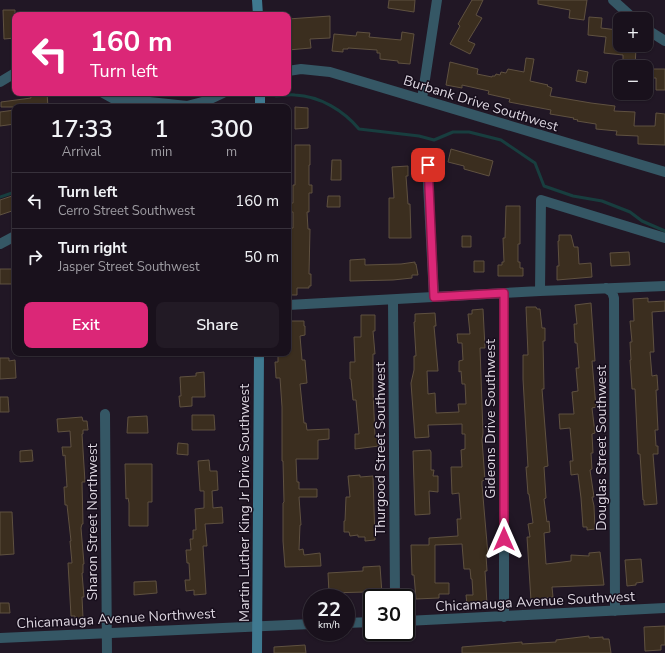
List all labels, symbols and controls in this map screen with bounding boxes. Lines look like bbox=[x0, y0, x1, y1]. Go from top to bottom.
map controls bbox=[613, 12, 653, 100]
button: + bbox=[613, 12, 653, 52]
text: 160 m bbox=[90, 23, 173, 61]
icon: left bbox=[24, 28, 76, 80]
text: Turn left bbox=[90, 59, 158, 83]
button: − bbox=[613, 60, 653, 100]
street label: Burbank Drive Southwest bbox=[401, 71, 561, 136]
text: 17:33 bbox=[50, 113, 113, 145]
text: 1 bbox=[154, 113, 169, 145]
text: 300 bbox=[210, 113, 253, 145]
text: Arrival bbox=[62, 143, 101, 161]
text: min bbox=[151, 143, 172, 161]
text: m bbox=[226, 143, 237, 161]
pin bbox=[411, 148, 445, 182]
icon: arrive bbox=[417, 154, 439, 176]
text: Turn left bbox=[58, 182, 117, 202]
icon: left bbox=[24, 190, 46, 212]
text: 160 m bbox=[235, 191, 279, 211]
text: Cerro Street Southwest bbox=[58, 202, 195, 220]
text: Turn right bbox=[58, 238, 127, 258]
icon: right bbox=[24, 246, 46, 268]
text: 50 m bbox=[244, 247, 279, 267]
text: Jasper Street Southwest bbox=[58, 258, 200, 276]
button: Exit bbox=[24, 302, 148, 348]
button: Share bbox=[156, 302, 279, 348]
street label: Gideons Drive Southwest bbox=[481, 339, 500, 499]
street label: Thurgood Street Southwest bbox=[371, 362, 390, 536]
street label: Douglas Street Southwest bbox=[592, 365, 611, 531]
street label: Martin Luther King Jr Drive Southwest bbox=[235, 384, 254, 622]
street label: Sharon Street Northwest bbox=[83, 443, 102, 601]
position arrow bbox=[483, 518, 525, 560]
street label: Chicamauga Avenue Southwest bbox=[435, 587, 635, 616]
speed limit sign: 30 bbox=[363, 589, 415, 641]
text: 22 bbox=[317, 596, 341, 623]
street label: Chicamauga Avenue Northwest bbox=[16, 604, 216, 633]
text: km/h bbox=[318, 618, 340, 632]

